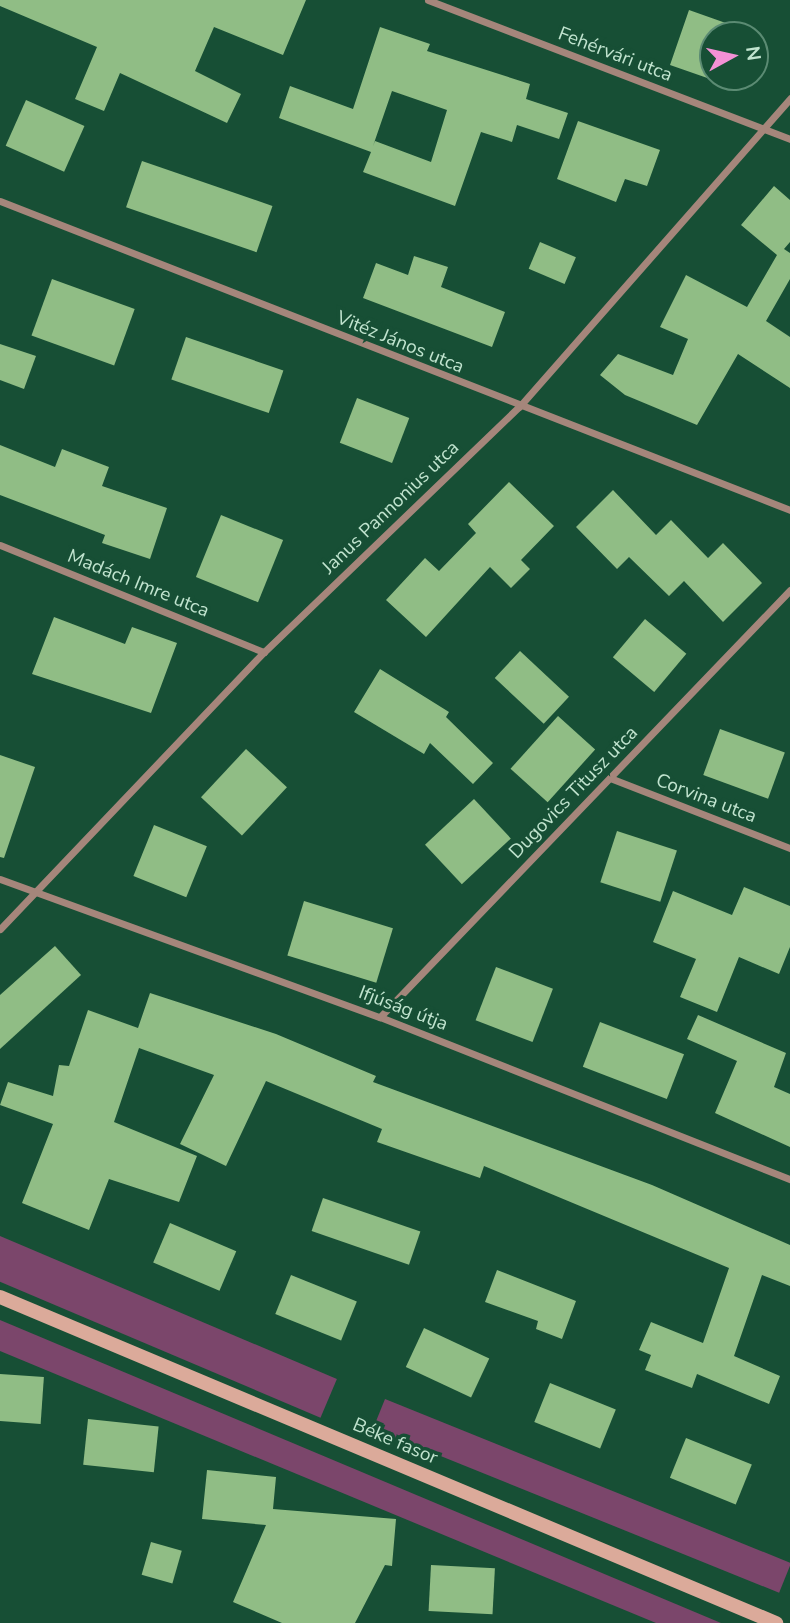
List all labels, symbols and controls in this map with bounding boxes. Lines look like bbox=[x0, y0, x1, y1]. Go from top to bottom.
north arrow bbox=[699, 21, 769, 91]
street label: Fehérvári utca bbox=[555, 23, 675, 87]
text: N bbox=[739, 45, 767, 62]
street label: Vitéz János utca bbox=[333, 307, 467, 379]
street label: Janus Pannonius utca bbox=[318, 437, 464, 579]
street label: Madách Imre utca bbox=[64, 545, 212, 623]
street label: Dugovics Titusz utca bbox=[505, 722, 643, 864]
street label: Corvina utca bbox=[652, 769, 760, 829]
street label: Ifjúság útja bbox=[355, 982, 451, 1036]
street label: Béke fasor bbox=[349, 1414, 441, 1470]

